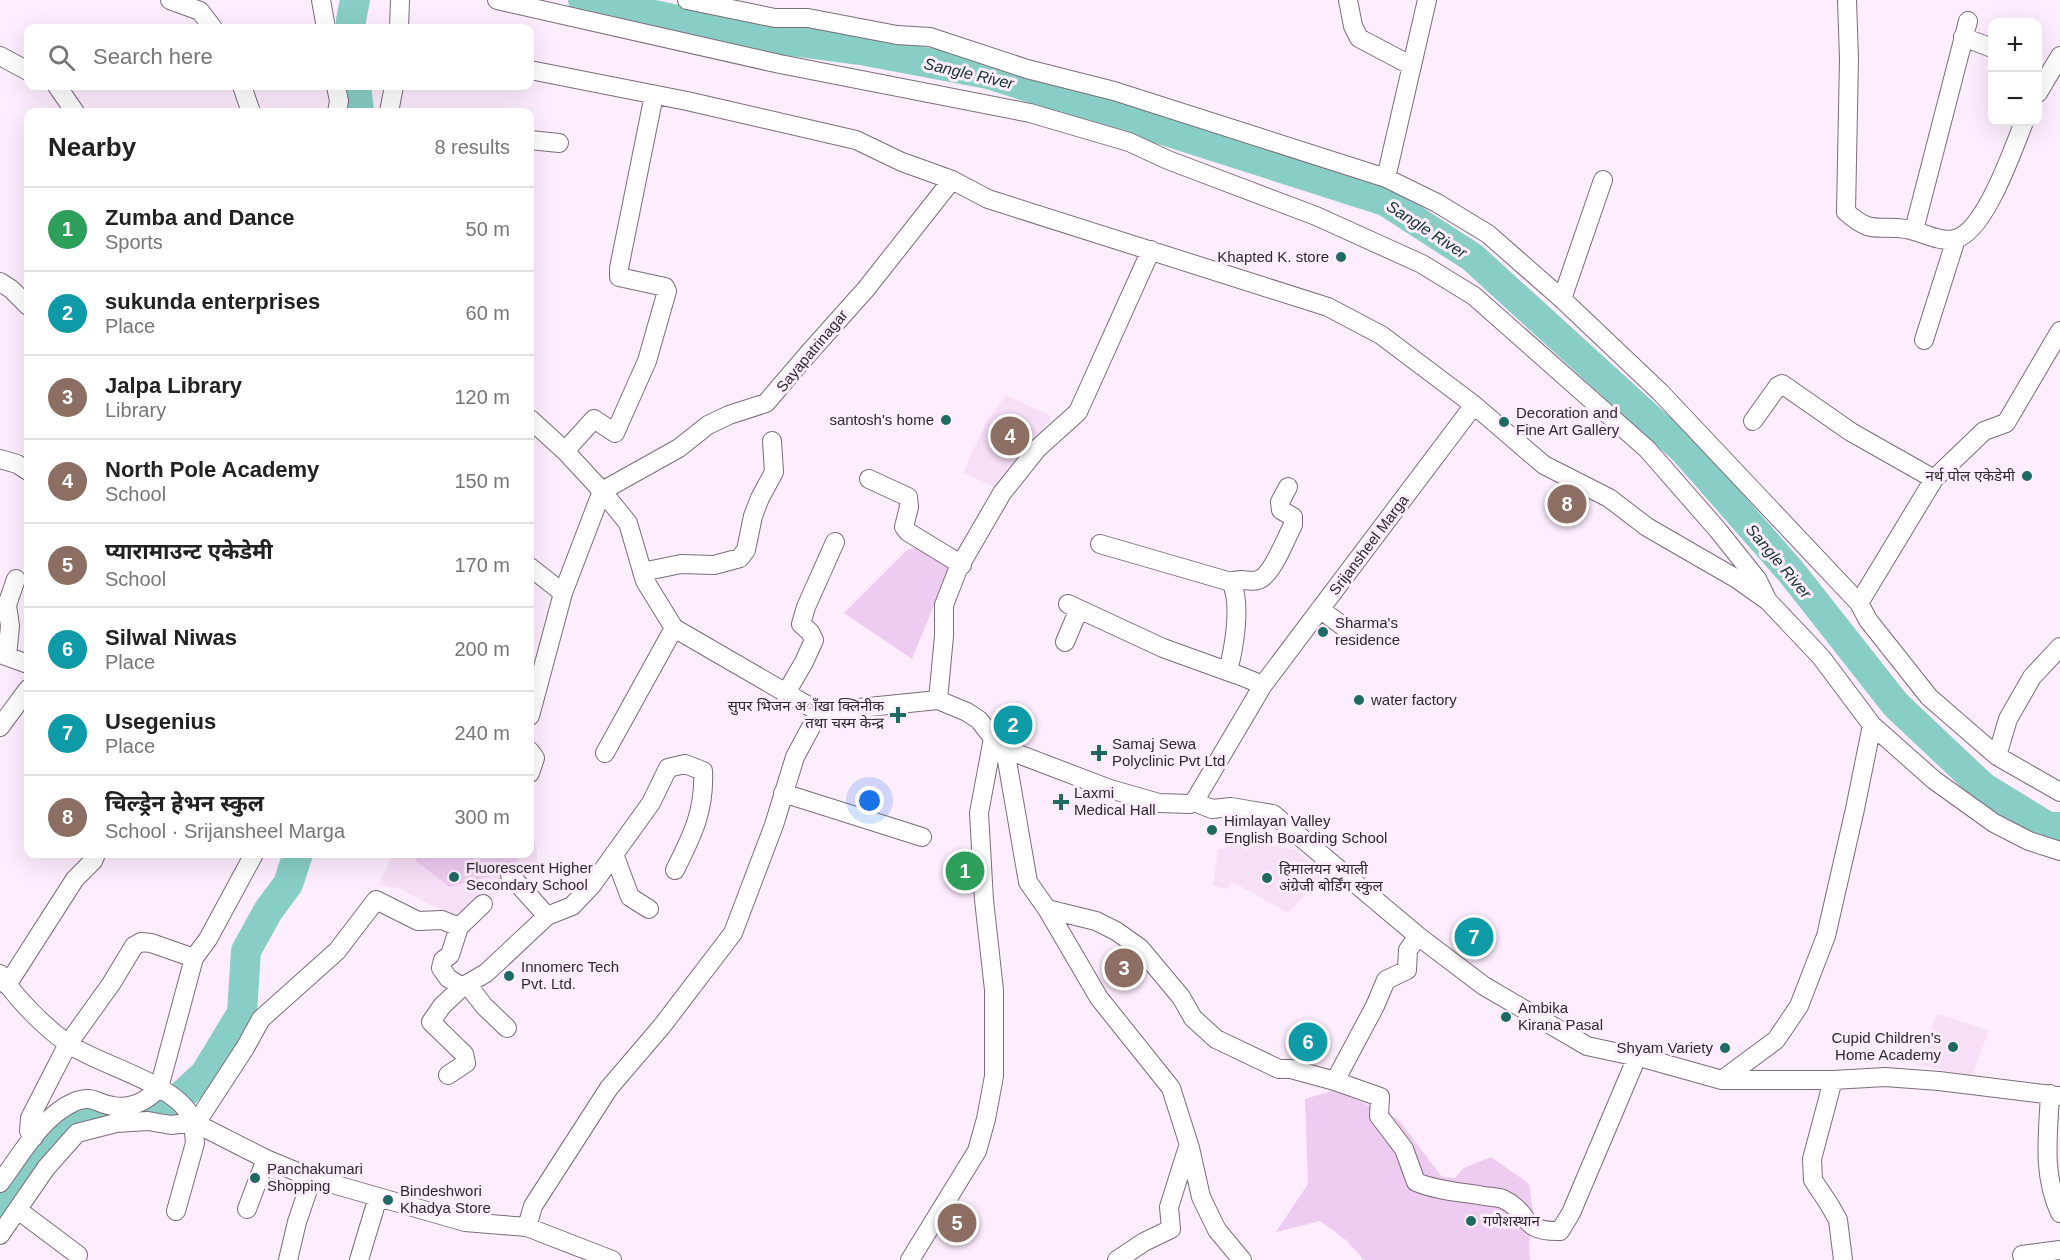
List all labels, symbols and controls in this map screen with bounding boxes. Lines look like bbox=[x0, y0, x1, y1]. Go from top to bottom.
map controls bbox=[1988, 18, 2042, 126]
button: + bbox=[1988, 18, 2042, 72]
search box bbox=[24, 24, 534, 90]
icon: search bbox=[45, 41, 78, 74]
text: Search here bbox=[93, 44, 213, 69]
water label: Sangle River bbox=[922, 55, 1016, 92]
button: − bbox=[1988, 72, 2042, 126]
text: Nearby bbox=[48, 132, 136, 162]
text: 8 results bbox=[434, 136, 510, 158]
water label: Sangle River bbox=[1384, 197, 1470, 262]
text: Zumba and Dance bbox=[105, 205, 294, 230]
text: 1 bbox=[62, 218, 73, 240]
text: 50 m bbox=[466, 218, 510, 240]
text: Sports bbox=[105, 231, 163, 253]
place label: Khapted K. store bbox=[1217, 248, 1329, 265]
marker: Khapted K. store bbox=[1334, 250, 1348, 264]
text: sukunda enterprises bbox=[105, 289, 320, 314]
text: 2 bbox=[62, 302, 73, 324]
text: 60 m bbox=[466, 302, 510, 324]
street label: Sayapatrinagar bbox=[772, 306, 851, 395]
text: Place bbox=[105, 315, 155, 337]
text: Jalpa Library bbox=[105, 373, 242, 398]
text: 3 bbox=[62, 386, 73, 408]
text: 120 m bbox=[454, 386, 510, 408]
text: Library bbox=[105, 399, 166, 421]
place label: Decoration and Fine Art Gallery bbox=[1516, 404, 1620, 438]
place label: santosh's home bbox=[829, 411, 934, 428]
marker: santosh's home bbox=[939, 413, 953, 427]
pin: 4 bbox=[990, 414, 1030, 458]
marker: Decoration and Fine Art Gallery bbox=[1497, 415, 1511, 429]
text: North Pole Academy bbox=[105, 457, 319, 482]
place label: नर्थ पोल एकेडेमी bbox=[1925, 467, 2016, 484]
marker: नर्थ पोल एकेडेमी bbox=[2020, 469, 2034, 483]
text: 4 bbox=[62, 470, 73, 492]
text: 150 m bbox=[454, 470, 510, 492]
pin: 8 bbox=[1548, 482, 1586, 526]
text: School bbox=[105, 483, 166, 505]
street label: Srijansheel Marga bbox=[1325, 491, 1412, 598]
water label: Sangle River bbox=[1743, 521, 1815, 602]
text: प्यारामाउन्ट एकेडेमी bbox=[105, 539, 273, 564]
text: 5 bbox=[62, 554, 73, 576]
text: 170 m bbox=[454, 554, 510, 576]
text: School bbox=[105, 568, 166, 590]
place label: Sharma's residence bbox=[1335, 614, 1400, 648]
text: Silwal Niwas bbox=[105, 625, 237, 650]
marker: Sharma's residence bbox=[1316, 625, 1330, 639]
text: 6 bbox=[62, 638, 73, 660]
text: 200 m bbox=[454, 638, 510, 660]
text: Place bbox=[105, 651, 155, 673]
place label: water factory bbox=[1370, 691, 1457, 708]
marker: water factory bbox=[1352, 693, 1366, 707]
place label: सुपर भिजन अाँखा क्लिनीक तथा चस्म केन्द्र bbox=[728, 697, 885, 731]
pin: 2 bbox=[994, 702, 1032, 748]
marker: सुपर भिजन अाँखा क्लिनीक तथा चस्म केन्द्र bbox=[889, 706, 907, 724]
text: Usegenius bbox=[105, 709, 216, 734]
text: 7 bbox=[62, 722, 73, 744]
text: 240 m bbox=[454, 722, 510, 744]
text: Place bbox=[105, 735, 155, 757]
place label: Samaj Sewa Polyclinic Pvt Ltd bbox=[1112, 735, 1225, 769]
marker: Samaj Sewa Polyclinic Pvt Ltd bbox=[1090, 744, 1108, 762]
place label: Laxmi Medical Hall bbox=[1074, 784, 1156, 818]
your location bbox=[855, 786, 884, 815]
text: चिल्ड्रेन हेभन स्कुल bbox=[105, 791, 264, 816]
marker: Laxmi Medical Hall bbox=[1052, 793, 1070, 811]
text: 8 bbox=[62, 806, 73, 828]
text: 300 m bbox=[454, 806, 510, 828]
place label: Himlayan Valley English Boarding School bbox=[1224, 812, 1387, 846]
text: School · Srijansheel Marga bbox=[105, 820, 345, 842]
marker: Himlayan Valley English Boarding School bbox=[1205, 823, 1219, 837]
pin: 1 bbox=[946, 848, 984, 894]
place label: Fluorescent Higher Secondary School bbox=[466, 859, 593, 893]
place label: हिमालयन भ्याली अंग्रेजी बोर्डिंग स्कुल bbox=[1279, 860, 1383, 896]
marker: Fluorescent Higher Secondary School bbox=[447, 870, 461, 884]
marker: हिमालयन भ्याली अंग्रेजी बोर्डिंग स्कुल bbox=[1260, 871, 1274, 885]
pin: 7 bbox=[1454, 914, 1494, 960]
pin: 3 bbox=[1104, 946, 1144, 990]
place label: Innomerc Tech Pvt. Ltd. bbox=[521, 958, 619, 992]
marker: Innomerc Tech Pvt. Ltd. bbox=[502, 969, 516, 983]
place label: Ambika Kirana Pasal bbox=[1518, 999, 1603, 1033]
marker: Ambika Kirana Pasal bbox=[1499, 1010, 1513, 1024]
pin: 6 bbox=[1288, 1020, 1328, 1064]
place label: Cupid Children's Home Academy bbox=[1831, 1029, 1941, 1063]
place label: Shyam Variety bbox=[1617, 1039, 1713, 1056]
marker: Cupid Children's Home Academy bbox=[1946, 1040, 1960, 1054]
marker: Shyam Variety bbox=[1718, 1041, 1732, 1055]
place label: Panchakumari Shopping bbox=[267, 1160, 363, 1194]
marker: Panchakumari Shopping bbox=[248, 1171, 262, 1185]
place label: Bindeshwori Khadya Store bbox=[400, 1182, 491, 1216]
marker: Bindeshwori Khadya Store bbox=[381, 1193, 395, 1207]
pin: 5 bbox=[938, 1200, 976, 1246]
place label: गणेशस्थान bbox=[1483, 1212, 1540, 1229]
marker: गणेशस्थान bbox=[1464, 1214, 1478, 1228]

